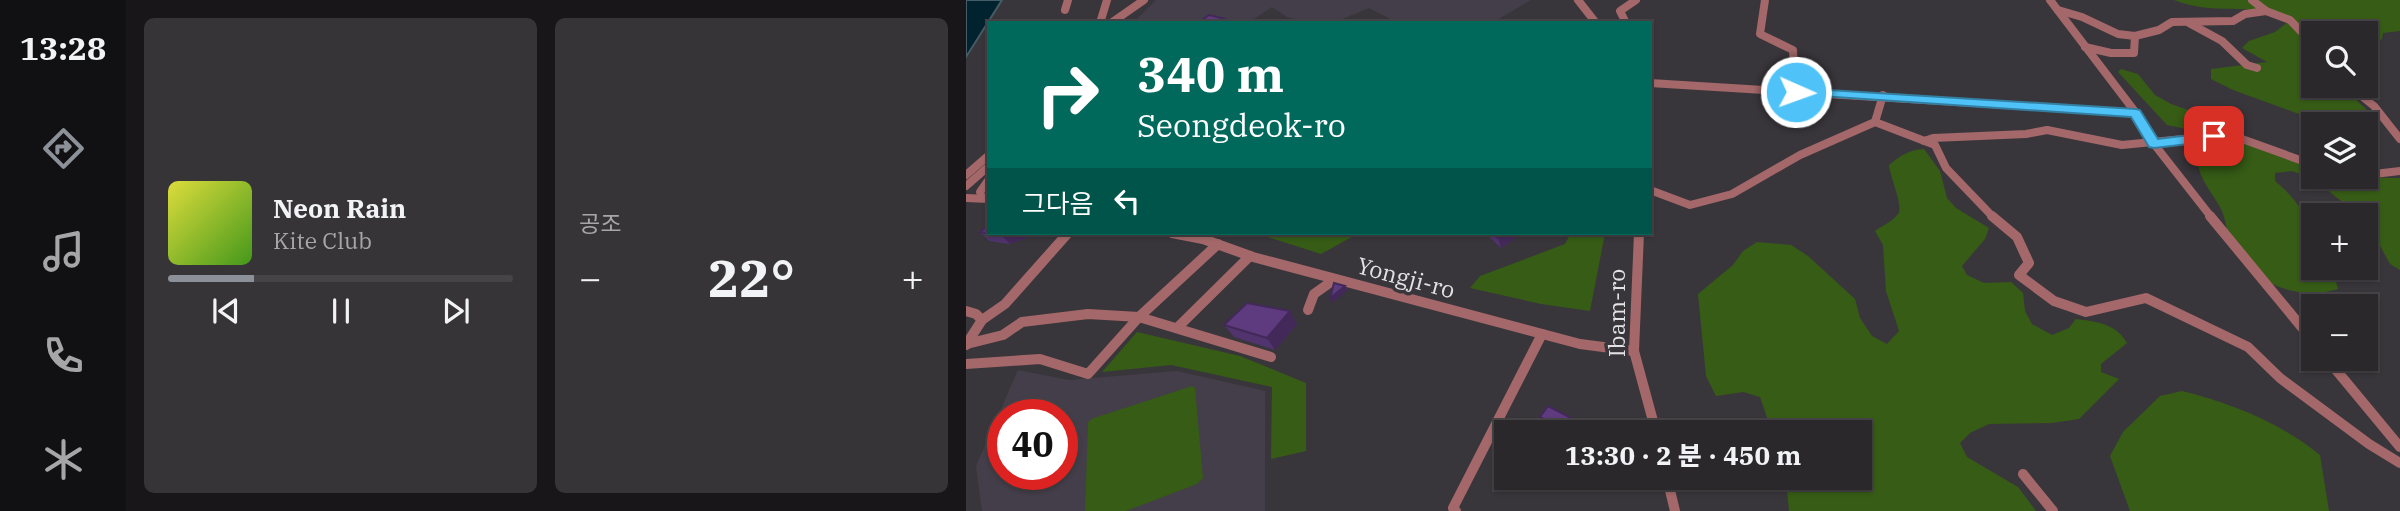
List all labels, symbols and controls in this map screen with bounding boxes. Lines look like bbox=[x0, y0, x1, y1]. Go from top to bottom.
map controls bbox=[2301, 21, 2378, 371]
button: search bbox=[2301, 21, 2378, 98]
text: 13:28 bbox=[20, 27, 106, 69]
text: 340 m bbox=[1137, 42, 1284, 105]
icon: right bbox=[1022, 49, 1113, 140]
position arrow bbox=[1759, 55, 1833, 129]
text: Seongdeok-ro bbox=[1137, 104, 1346, 146]
pin bbox=[2184, 106, 2244, 166]
button: layers bbox=[2301, 112, 2378, 189]
icon: arrive bbox=[2195, 117, 2233, 155]
icon: directions bbox=[39, 124, 88, 173]
icon: left bbox=[1108, 182, 1146, 220]
text: 그다음 bbox=[1022, 186, 1094, 220]
text: Neon Rain bbox=[273, 191, 406, 225]
button: + bbox=[2301, 203, 2378, 280]
text: 공조 bbox=[579, 208, 621, 238]
text: Kite Club bbox=[273, 225, 372, 255]
icon: music bbox=[39, 227, 88, 276]
text: 22° bbox=[708, 244, 795, 311]
street label: Yongji-ro bbox=[1354, 250, 1459, 304]
text: − bbox=[579, 253, 602, 302]
text: + bbox=[901, 253, 924, 302]
street label: Ibam-ro bbox=[1601, 269, 1631, 357]
icon: previous bbox=[207, 292, 245, 330]
icon: pause bbox=[322, 292, 360, 330]
icon: next bbox=[437, 292, 475, 330]
button: − bbox=[2301, 294, 2378, 371]
icon: phone bbox=[39, 331, 88, 380]
speed limit sign: 40 bbox=[987, 399, 1078, 490]
icon: climate bbox=[39, 435, 88, 484]
text: 13:30 · 2 분 · 450 m bbox=[1565, 438, 1801, 472]

